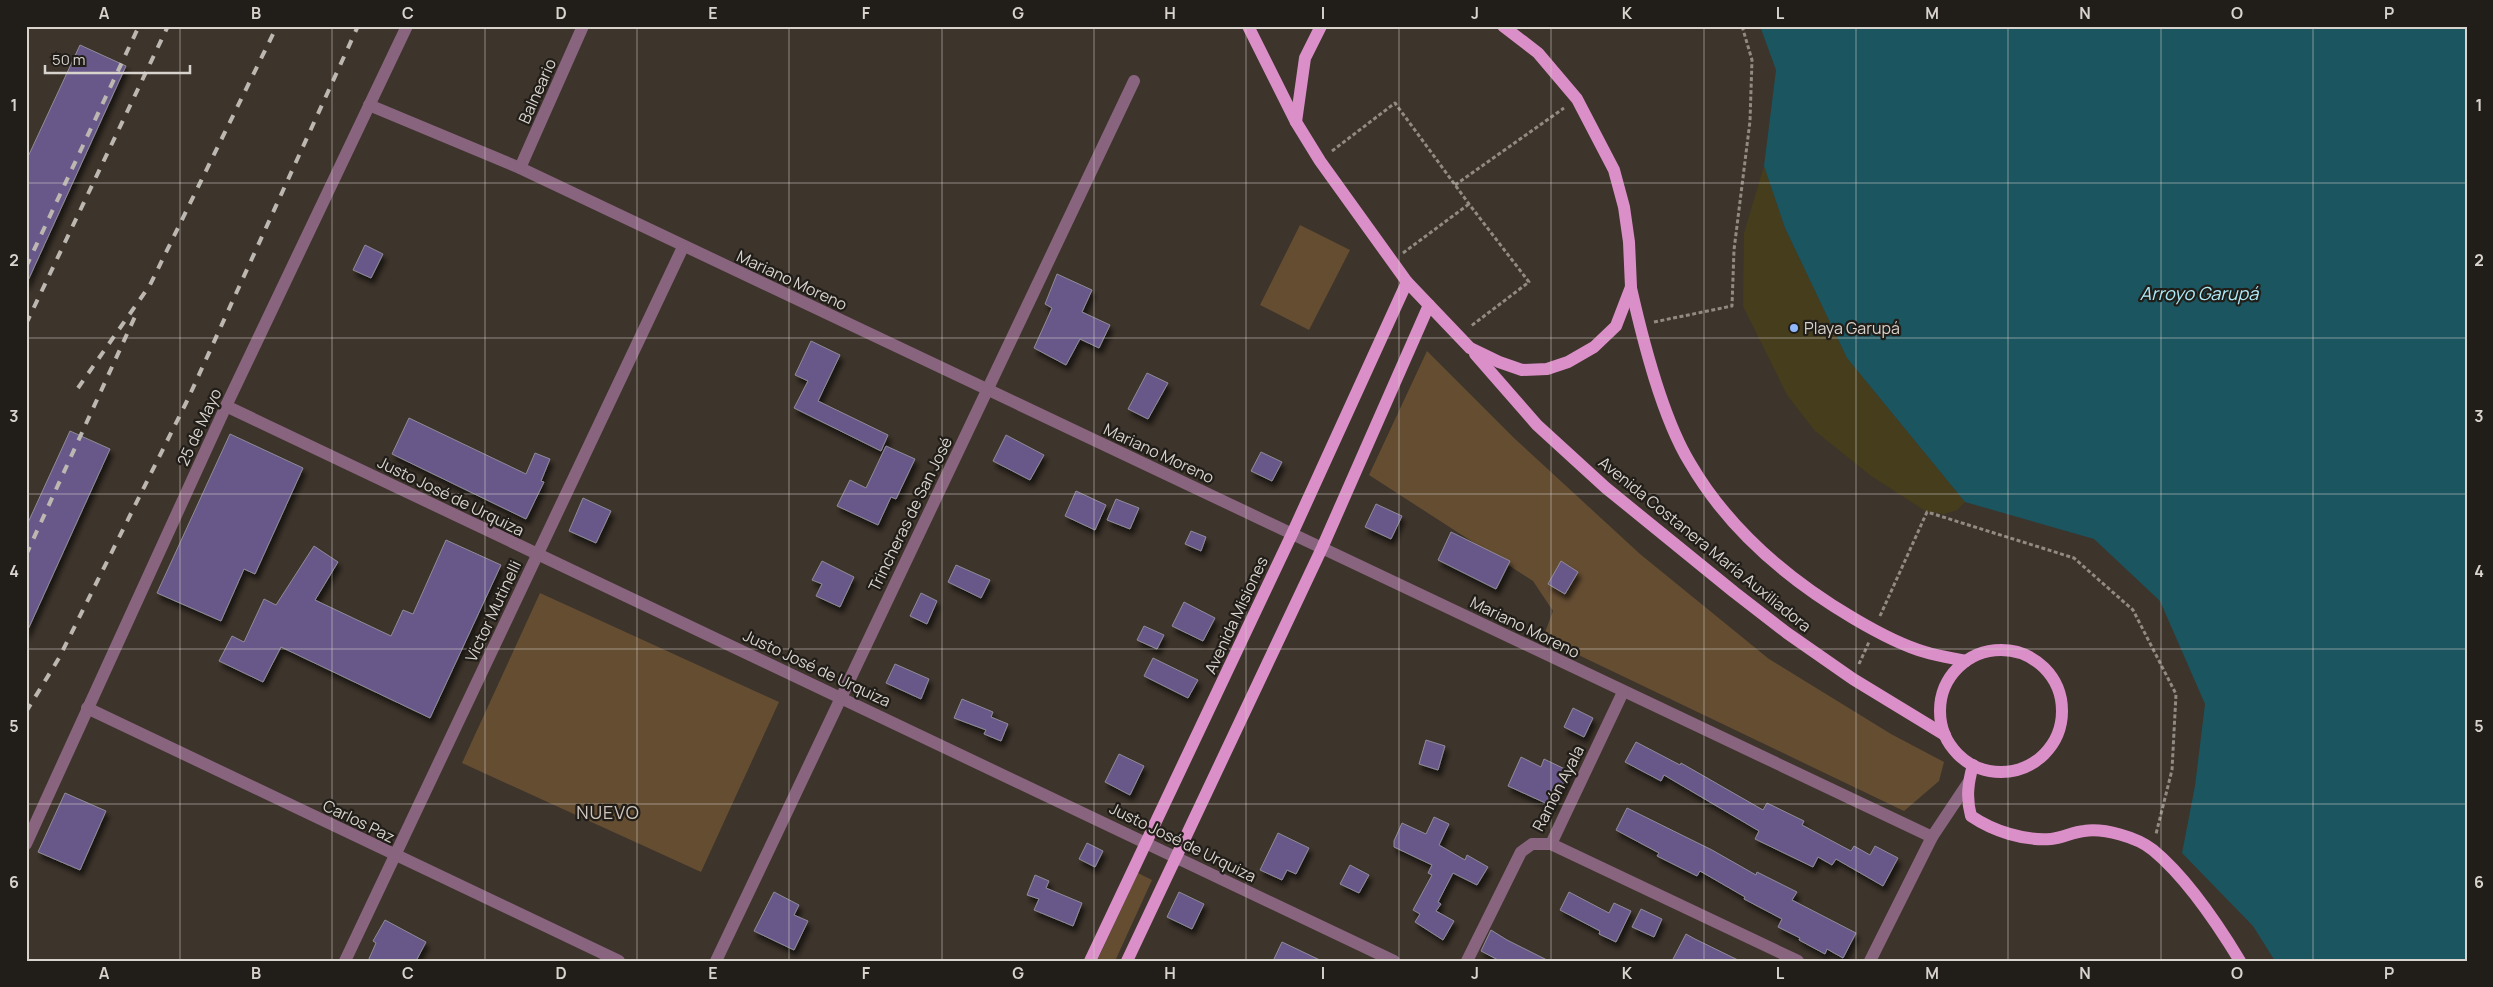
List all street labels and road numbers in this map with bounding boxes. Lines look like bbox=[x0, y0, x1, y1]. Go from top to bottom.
street label: Balneario bbox=[513, 55, 561, 127]
street label: Mariano Moreno bbox=[733, 245, 851, 315]
street label: 25 de Mayo bbox=[171, 385, 227, 469]
street label: Mariano Moreno bbox=[1100, 418, 1218, 488]
street label: Trincheras de San José bbox=[863, 433, 957, 595]
street label: Justo José de Urquiza bbox=[374, 451, 528, 541]
street label: Avenida Costanera María Auxiliadora bbox=[1594, 451, 1816, 637]
street label: Avenida Misiones bbox=[1199, 553, 1273, 677]
street label: Victor Mutinelli bbox=[460, 557, 526, 665]
street label: Mariano Moreno bbox=[1467, 591, 1583, 663]
street label: Justo José de Urquiza bbox=[740, 624, 894, 712]
street label: Ramón Ayala bbox=[1527, 741, 1589, 835]
street label: Carlos Paz bbox=[319, 794, 399, 848]
street label: Justo José de Urquiza bbox=[1106, 797, 1260, 887]

